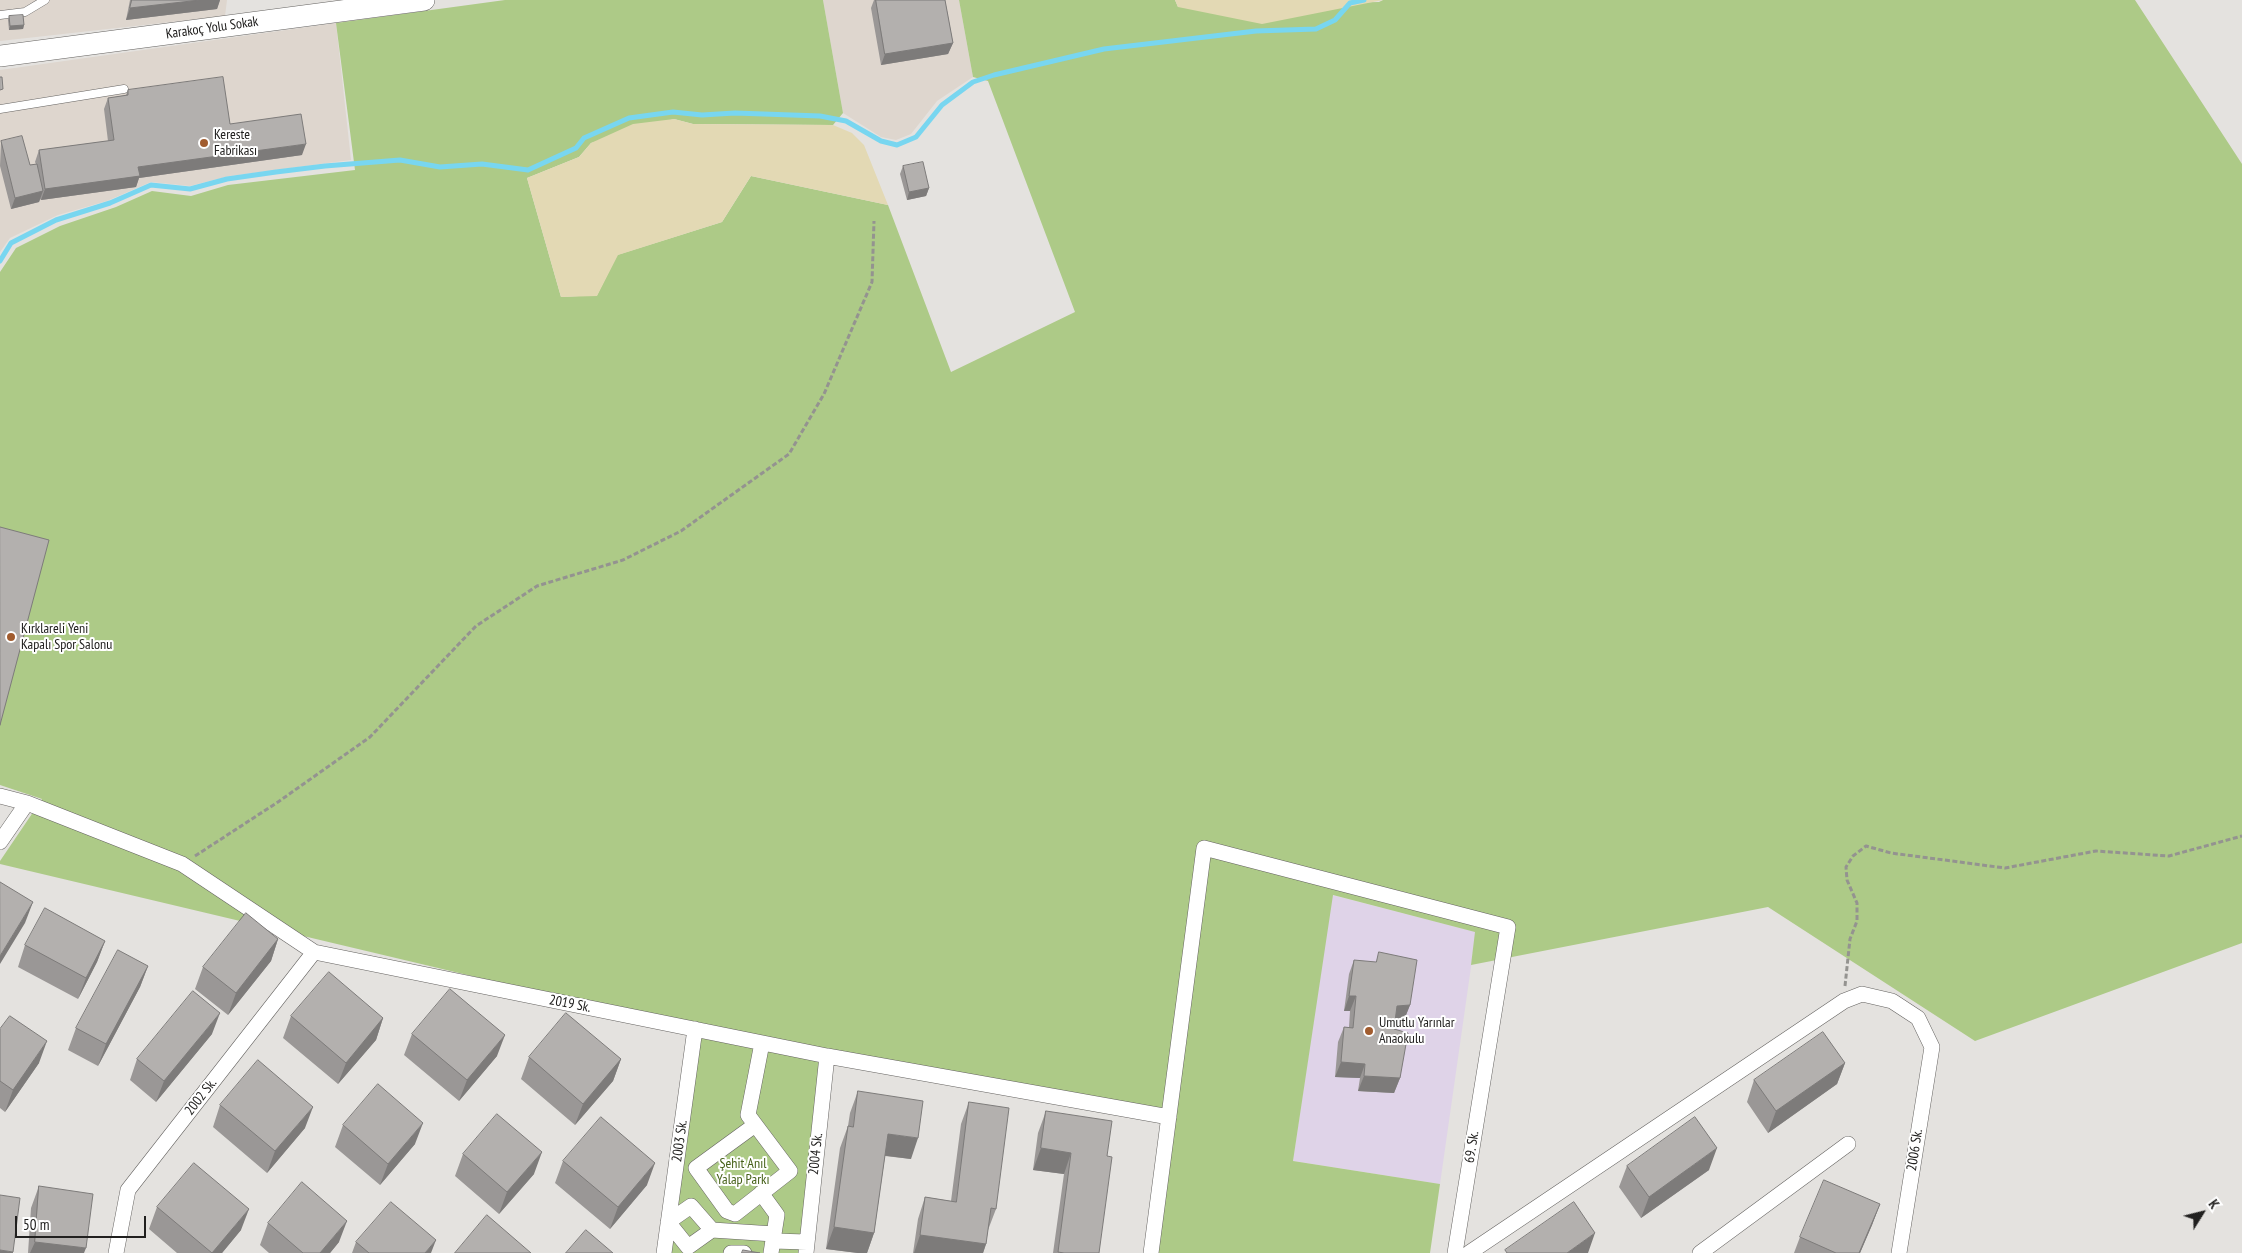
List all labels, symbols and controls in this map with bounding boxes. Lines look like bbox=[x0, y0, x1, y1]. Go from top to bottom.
street label: Karakoç Yolu Sokak bbox=[165, 13, 259, 43]
place label: Kereste Fabrikası bbox=[214, 127, 257, 160]
marker: Kereste Fabrikası bbox=[198, 137, 210, 149]
place label: Kırklareli Yeni Kapalı Spor Salonu bbox=[21, 621, 112, 654]
marker: Kırklareli Yeni Kapalı Spor Salonu bbox=[5, 631, 17, 643]
street label: 2019 Sk. bbox=[548, 992, 592, 1016]
place label: Umutlu Yarınlar Anaokulu bbox=[1379, 1015, 1455, 1048]
marker: Umutlu Yarınlar Anaokulu bbox=[1363, 1025, 1375, 1037]
street label: 2002 Sk. bbox=[181, 1075, 221, 1119]
street label: 2003 Sk. bbox=[669, 1119, 691, 1163]
street label: 2006 Sk. bbox=[1903, 1128, 1927, 1172]
street label: 69. Sk. bbox=[1461, 1130, 1483, 1164]
street label: 2004 Sk. bbox=[805, 1132, 827, 1176]
park label: Şehit Anıl Yalap Parkı bbox=[717, 1156, 769, 1188]
north arrow bbox=[2177, 1188, 2227, 1238]
text: K bbox=[2205, 1196, 2224, 1212]
scale bar bbox=[18, 1206, 149, 1238]
text: 50 m bbox=[23, 1215, 49, 1234]

